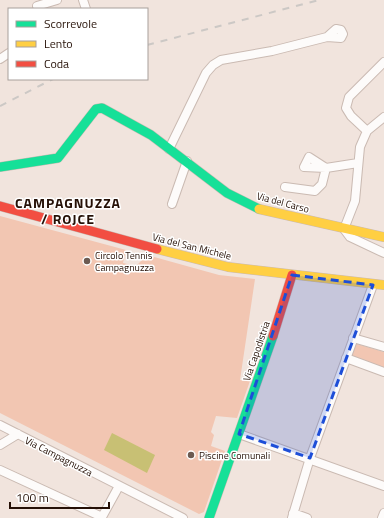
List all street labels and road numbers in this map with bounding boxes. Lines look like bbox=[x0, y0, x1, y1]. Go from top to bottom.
street label: Via del Carso bbox=[255, 188, 311, 217]
street label: Via del San Michele bbox=[151, 229, 233, 264]
street label: Via Capodistria bbox=[239, 319, 274, 383]
street label: Via Campagnuzza bbox=[22, 433, 95, 480]

